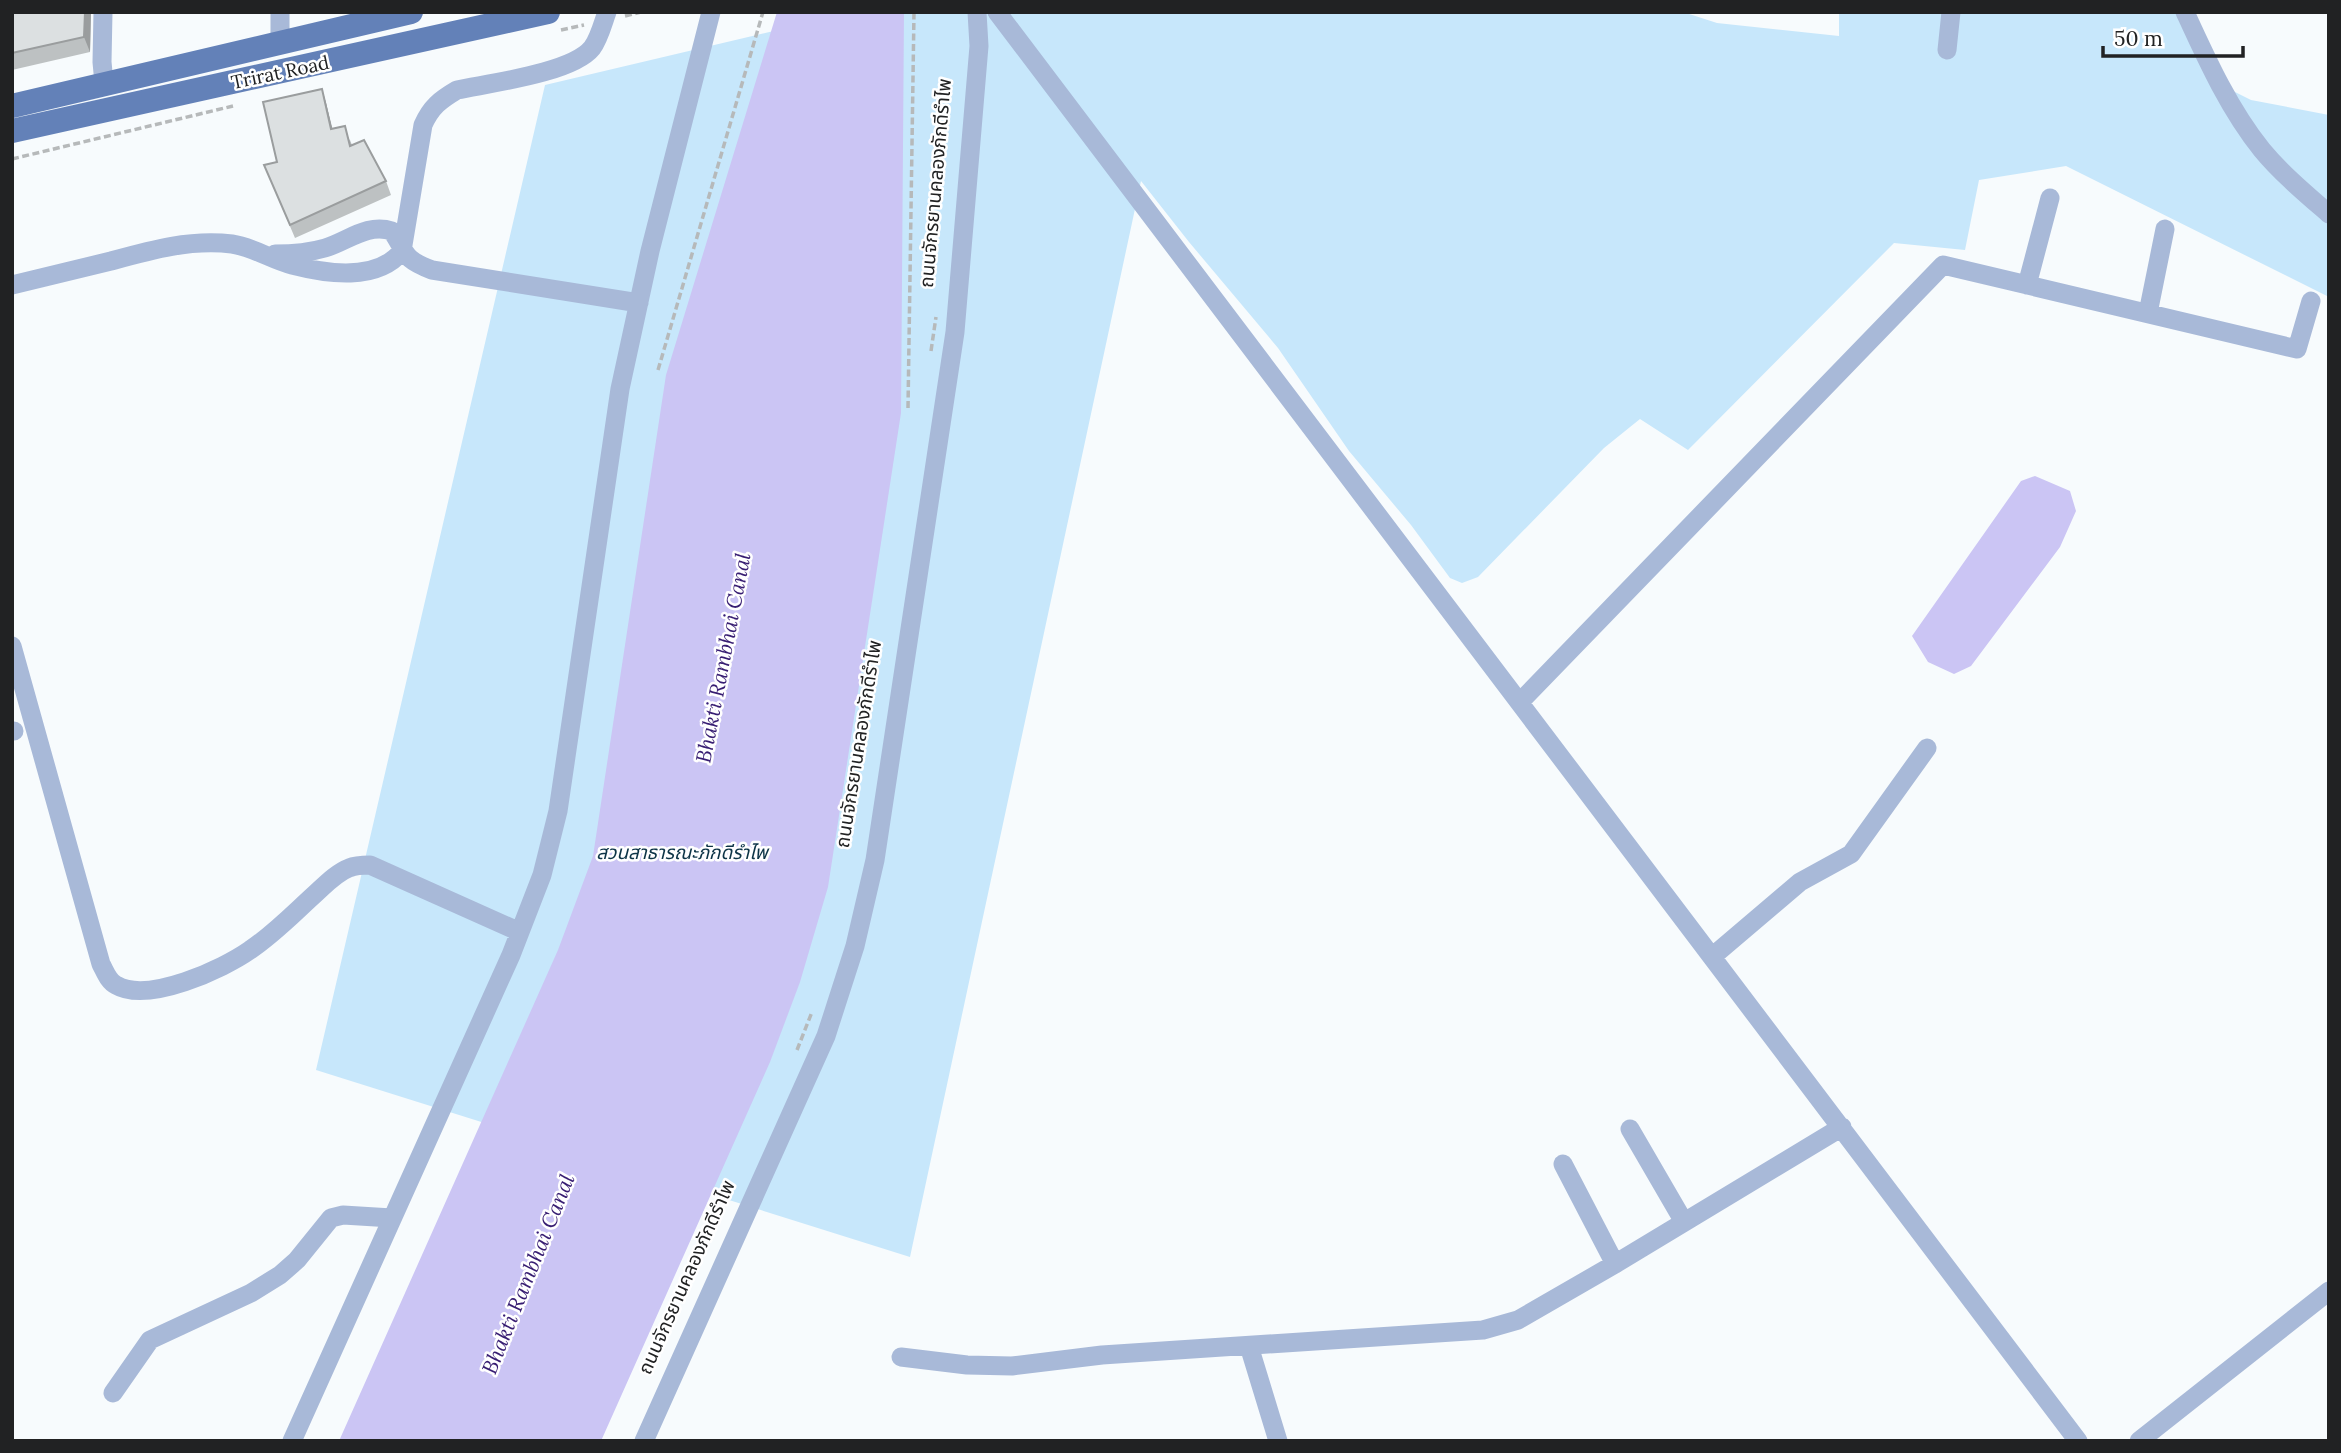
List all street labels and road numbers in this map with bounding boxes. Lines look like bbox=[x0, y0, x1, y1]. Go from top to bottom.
street label: Trirat Road bbox=[229, 50, 331, 94]
street label: ถนนจักรยานคลองภักดีรำไพ bbox=[914, 77, 956, 289]
street label: ถนนจักรยานคลองภักดีรำไพ bbox=[830, 638, 886, 850]
street label: ถนนจักรยานคลองภักดีรำไพ bbox=[632, 1176, 740, 1378]

